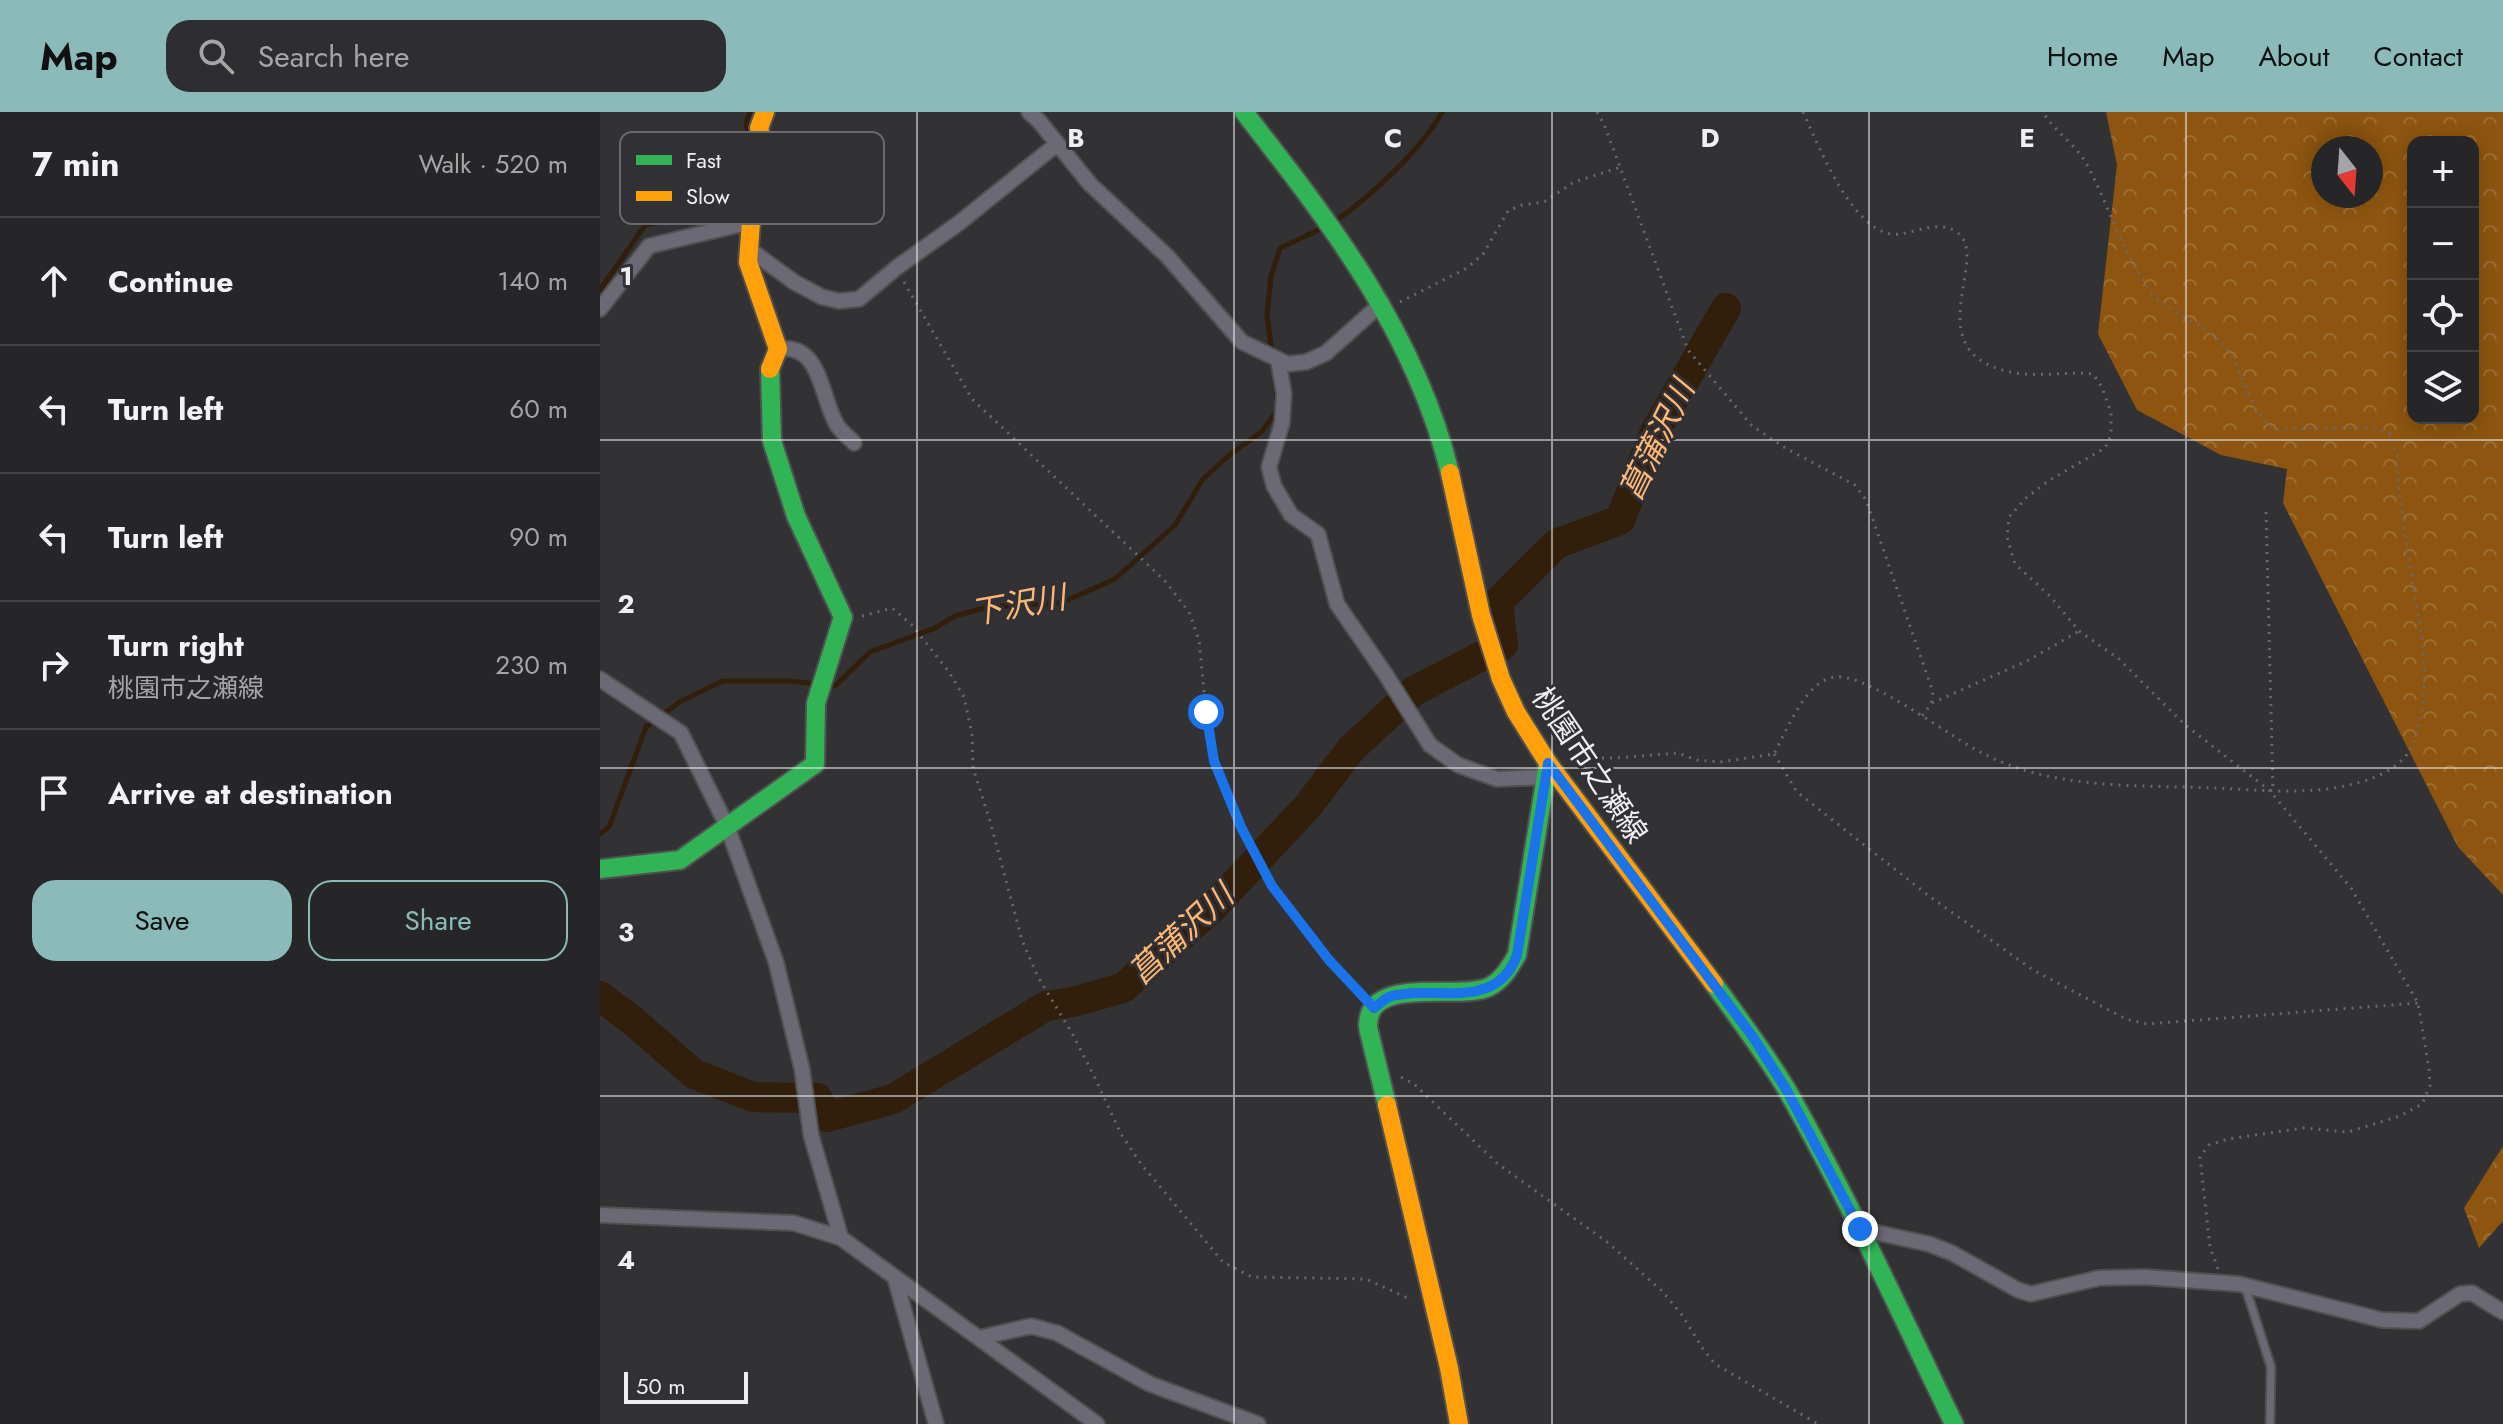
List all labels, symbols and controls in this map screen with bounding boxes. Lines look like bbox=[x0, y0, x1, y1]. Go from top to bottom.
search box bbox=[166, 20, 726, 92]
text: Map bbox=[40, 29, 118, 84]
icon: search bbox=[194, 34, 238, 78]
text: Search here bbox=[258, 35, 410, 78]
text: Home bbox=[2047, 36, 2118, 77]
text: Map bbox=[2162, 36, 2214, 77]
text: About bbox=[2258, 36, 2330, 77]
text: Contact bbox=[2374, 36, 2463, 77]
text: B bbox=[1067, 119, 1085, 157]
text: C bbox=[1384, 119, 1402, 157]
text: D bbox=[1700, 119, 1720, 157]
text: E bbox=[2019, 119, 2035, 157]
legend bbox=[620, 132, 884, 224]
north arrow bbox=[2311, 136, 2383, 208]
map controls bbox=[2407, 136, 2479, 424]
button: + bbox=[2407, 136, 2479, 208]
text: 7 min bbox=[32, 140, 120, 189]
text: Fast bbox=[686, 144, 722, 176]
text: Walk · 520 m bbox=[418, 145, 568, 183]
text: Slow bbox=[686, 180, 730, 212]
button: − bbox=[2407, 208, 2479, 280]
text: 1 bbox=[619, 257, 633, 295]
icon: ahead bbox=[32, 259, 76, 303]
text: Continue bbox=[108, 260, 234, 303]
text: 140 m bbox=[497, 262, 568, 300]
button: locate bbox=[2407, 280, 2479, 352]
button: layers bbox=[2407, 352, 2479, 424]
water label: 菖蒲沢川 bbox=[1608, 370, 1707, 508]
icon: left bbox=[32, 387, 76, 431]
text: Turn left bbox=[108, 388, 223, 431]
text: 60 m bbox=[509, 390, 568, 428]
icon: left bbox=[32, 515, 76, 559]
text: Turn left bbox=[108, 516, 223, 559]
text: 90 m bbox=[509, 518, 568, 556]
water label: 下沢川 bbox=[967, 573, 1072, 636]
text: 2 bbox=[617, 585, 635, 623]
text: Turn right bbox=[108, 624, 244, 667]
icon: right bbox=[32, 643, 76, 687]
text: 230 m bbox=[495, 646, 568, 684]
text: 桃園市之瀬線 bbox=[108, 669, 264, 707]
street label: 桃園市之瀬線 bbox=[1522, 678, 1658, 852]
route start bbox=[1188, 694, 1224, 730]
icon: arrive bbox=[32, 771, 76, 815]
text: Arrive at destination bbox=[108, 772, 393, 815]
water label: 菖蒲沢川 bbox=[1119, 871, 1246, 994]
button: Save bbox=[32, 880, 292, 961]
button: Share bbox=[308, 880, 568, 961]
text: 3 bbox=[618, 913, 634, 951]
route end bbox=[1842, 1211, 1878, 1247]
text: 4 bbox=[617, 1241, 635, 1279]
scale bar bbox=[624, 1368, 748, 1404]
text: 50 m bbox=[636, 1370, 685, 1402]

